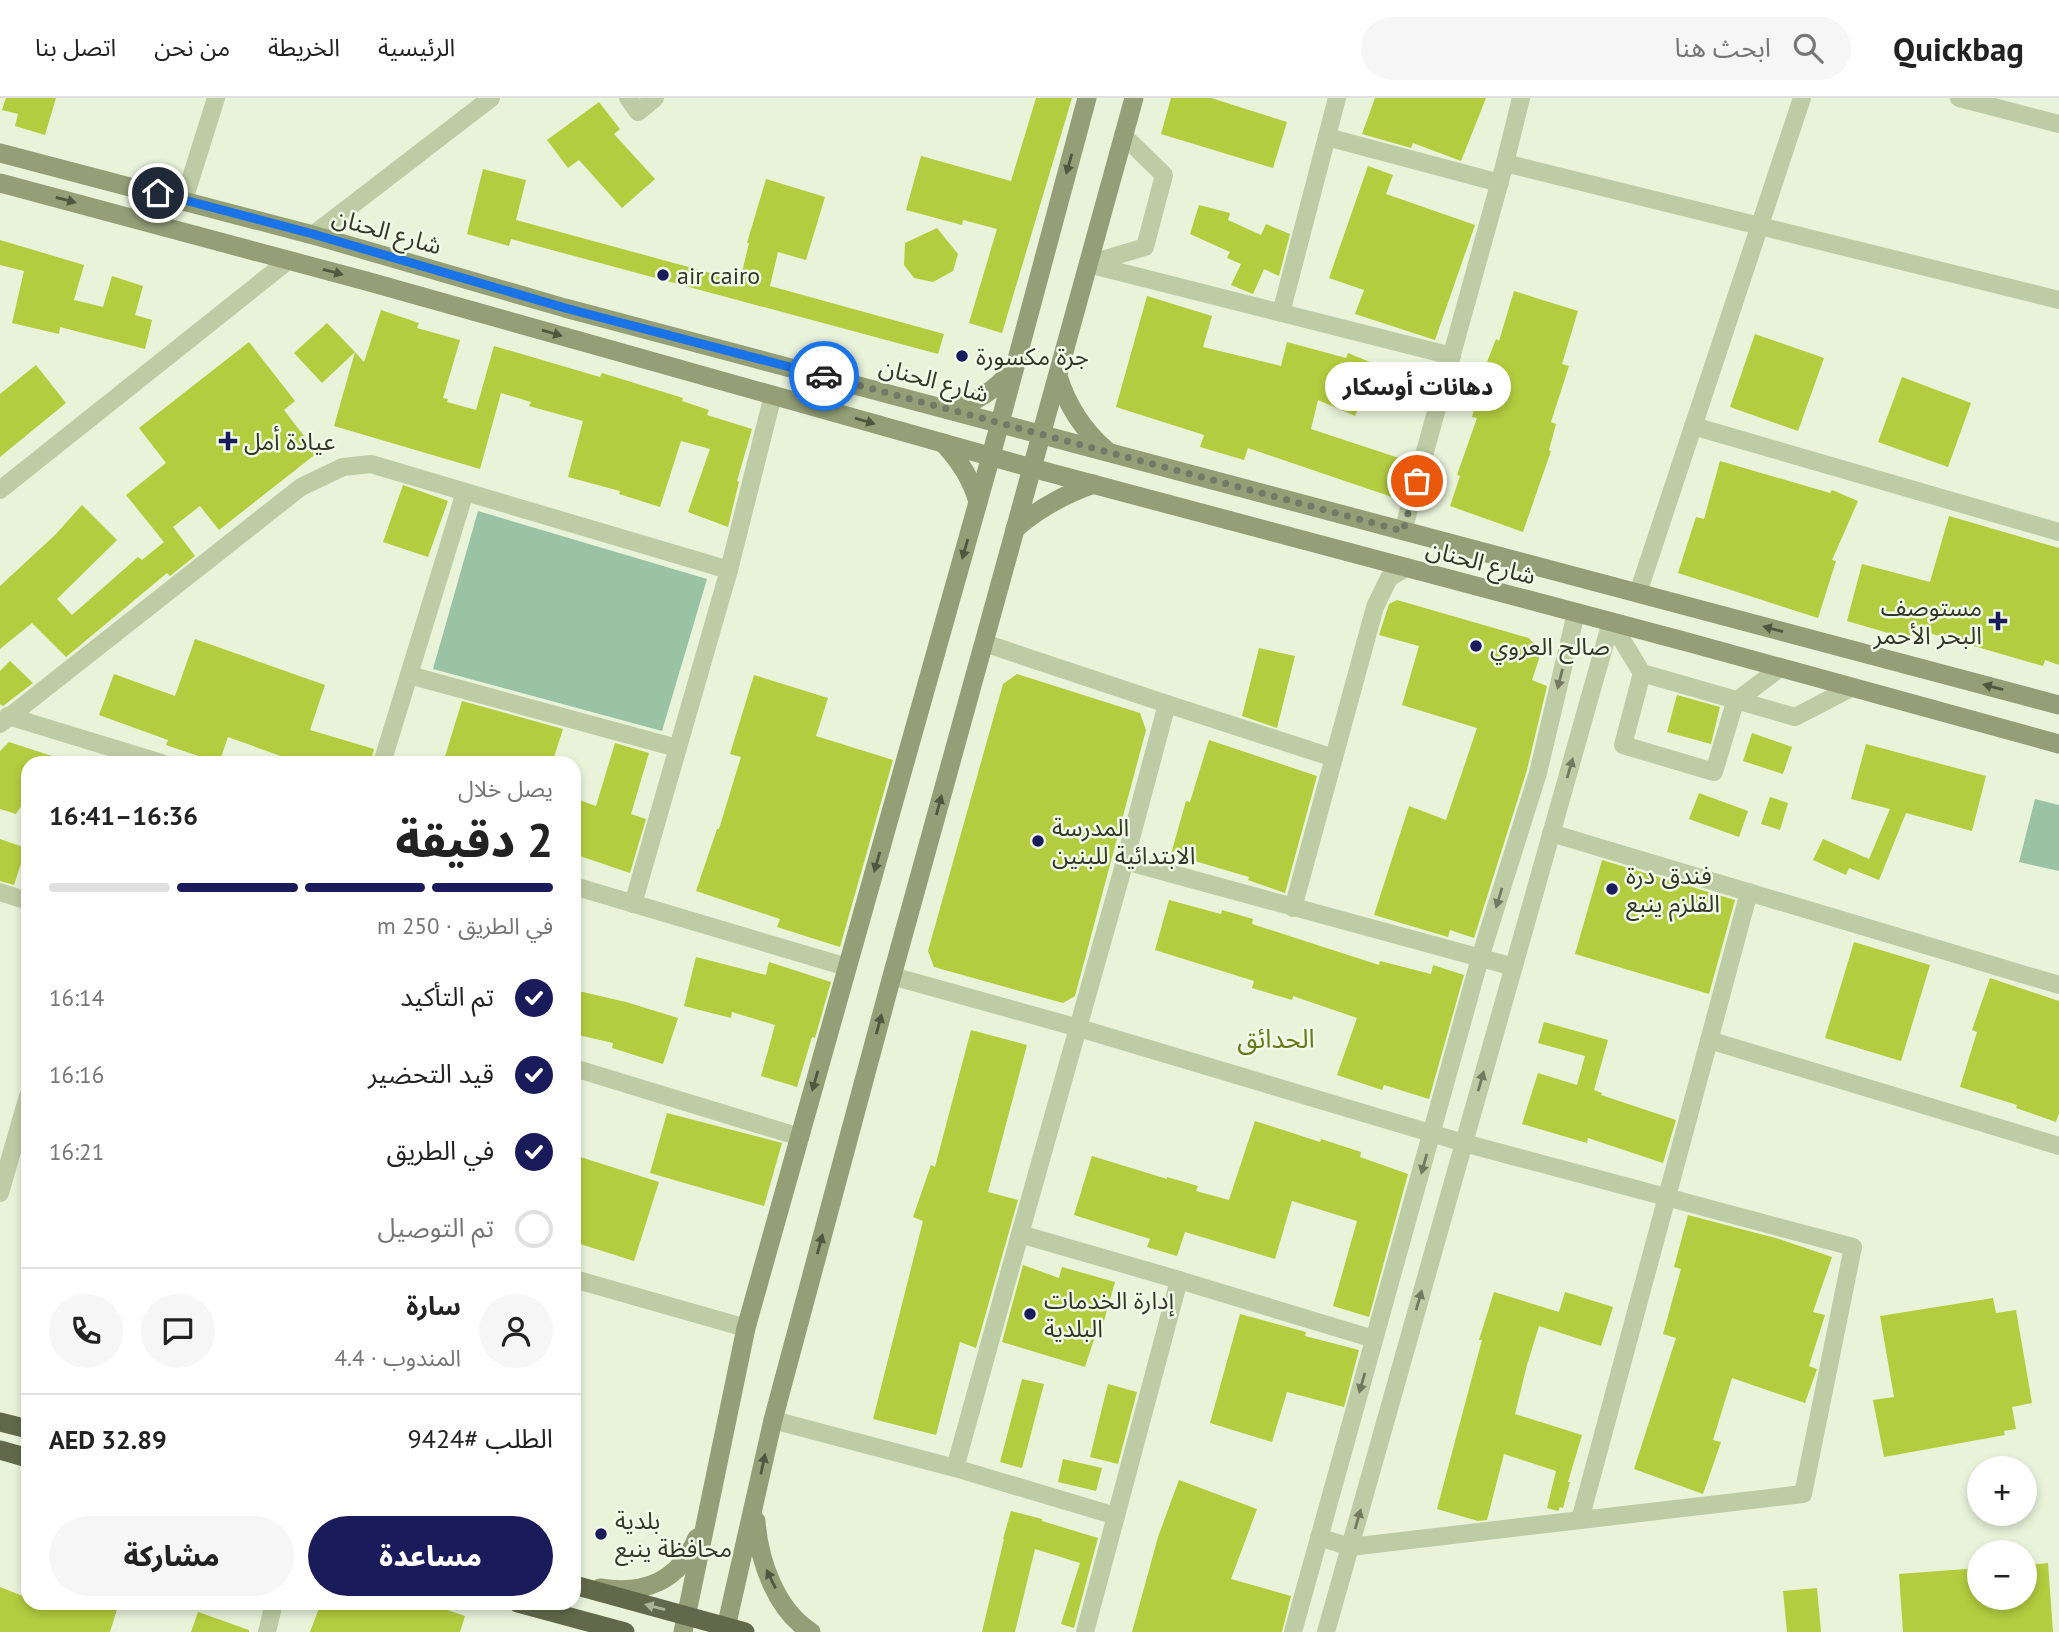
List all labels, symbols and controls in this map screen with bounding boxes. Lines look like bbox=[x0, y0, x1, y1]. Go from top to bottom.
search box bbox=[1361, 17, 1851, 80]
text: Quickbag bbox=[1893, 27, 2024, 70]
icon: search bbox=[1789, 29, 1827, 67]
text: ابحث هنا bbox=[1675, 31, 1771, 64]
text: اتصل بنا bbox=[35, 32, 116, 63]
text: من نحن bbox=[154, 32, 230, 63]
text: الخريطة bbox=[268, 32, 340, 63]
text: الرئيسية bbox=[378, 32, 455, 63]
one-way arrow bbox=[1063, 153, 1074, 175]
pin bbox=[128, 163, 188, 223]
icon: home bbox=[139, 174, 177, 212]
one-way arrow bbox=[56, 196, 77, 206]
street label: شارع الحنان bbox=[328, 201, 445, 263]
place label: air cairo bbox=[677, 260, 760, 291]
one-way arrow bbox=[322, 267, 344, 278]
marker: air cairo bbox=[655, 267, 671, 283]
one-way arrow bbox=[541, 328, 563, 339]
courier bbox=[789, 341, 859, 411]
place label: جرة مكسورة bbox=[976, 341, 1089, 372]
marker: جرة مكسورة bbox=[954, 348, 970, 364]
street label: شارع الحنان bbox=[875, 351, 992, 411]
icon: car bbox=[805, 357, 843, 395]
callout: دهانات أوسكار bbox=[1324, 362, 1510, 411]
text: دهانات أوسكار bbox=[1343, 372, 1493, 401]
one-way arrow bbox=[855, 416, 877, 427]
place label: عيادة أمل bbox=[244, 425, 335, 457]
marker: عيادة أمل bbox=[218, 431, 238, 451]
pin bbox=[1387, 451, 1447, 511]
icon: bag bbox=[1398, 462, 1436, 500]
street label: شارع الحنان bbox=[1422, 533, 1539, 593]
one-way arrow bbox=[959, 539, 969, 560]
place label: مستوصف البحر الأحمر bbox=[1872, 592, 1982, 651]
marker: مستوصف البحر الأحمر bbox=[1988, 611, 2008, 631]
one-way arrow bbox=[1762, 623, 1784, 634]
place label: صالح العروي bbox=[1490, 631, 1610, 665]
marker: صالح العروي bbox=[1468, 638, 1484, 654]
one-way arrow bbox=[1555, 668, 1566, 690]
one-way arrow bbox=[1982, 682, 2003, 692]
one-way arrow bbox=[1565, 757, 1575, 778]
text: يصل خلال bbox=[458, 774, 553, 803]
one-way arrow bbox=[934, 794, 945, 816]
text: 16:36–16:41 bbox=[49, 799, 198, 832]
text: 2 دقيقة bbox=[395, 810, 553, 870]
place label: المدرسة الابتدائية للبنين bbox=[1052, 812, 1195, 871]
marker: المدرسة الابتدائية للبنين bbox=[1030, 833, 1046, 849]
one-way arrow bbox=[871, 852, 881, 873]
place label: فندق درة القلزم ينبع bbox=[1626, 860, 1720, 922]
marker: فندق درة القلزم ينبع bbox=[1604, 881, 1620, 897]
one-way arrow bbox=[1493, 888, 1504, 909]
text: في الطريق · 250 m bbox=[377, 911, 553, 940]
icon: check bbox=[515, 979, 553, 1017]
text: تم التأكيد bbox=[400, 980, 494, 1013]
text: 16:14 bbox=[49, 983, 104, 1012]
one-way arrow bbox=[874, 1013, 885, 1035]
district label: الحدائق bbox=[1237, 1022, 1315, 1055]
icon: check bbox=[515, 1056, 553, 1094]
text: قيد التحضير bbox=[368, 1057, 494, 1090]
text: 16:16 bbox=[49, 1060, 104, 1089]
one-way arrow bbox=[1477, 1070, 1487, 1091]
one-way arrow bbox=[810, 1071, 820, 1092]
icon: check bbox=[515, 1133, 553, 1171]
text: في الطريق bbox=[387, 1134, 494, 1167]
text: 16:21 bbox=[49, 1137, 104, 1166]
one-way arrow bbox=[1418, 1154, 1428, 1175]
text: تم التوصيل bbox=[378, 1211, 494, 1244]
one-way arrow bbox=[815, 1233, 826, 1255]
place label: إدارة الخدمات البلدية bbox=[1044, 1285, 1175, 1344]
text: سارة bbox=[406, 1289, 461, 1322]
one-way arrow bbox=[1415, 1289, 1425, 1310]
button: phone bbox=[49, 1294, 123, 1368]
button: chat bbox=[141, 1294, 215, 1368]
button: person bbox=[479, 1294, 553, 1368]
marker: إدارة الخدمات البلدية bbox=[1022, 1306, 1038, 1322]
text: المندوب · 4.4 bbox=[335, 1343, 461, 1372]
one-way arrow bbox=[1356, 1372, 1367, 1394]
text: الطلب #9424 bbox=[408, 1422, 553, 1455]
text: AED 32.89 bbox=[49, 1423, 167, 1456]
one-way arrow bbox=[758, 1453, 769, 1475]
map controls bbox=[1967, 1456, 2037, 1610]
button: + bbox=[1967, 1456, 2037, 1526]
place label: بلدية محافظة ينبع bbox=[615, 1505, 732, 1566]
one-way arrow bbox=[1353, 1508, 1363, 1529]
button: مشاركة bbox=[49, 1516, 294, 1596]
button: مساعدة bbox=[308, 1516, 553, 1596]
marker: بلدية محافظة ينبع bbox=[593, 1526, 609, 1542]
button: − bbox=[1967, 1540, 2037, 1610]
one-way arrow bbox=[765, 1569, 776, 1589]
one-way arrow bbox=[644, 1601, 666, 1612]

